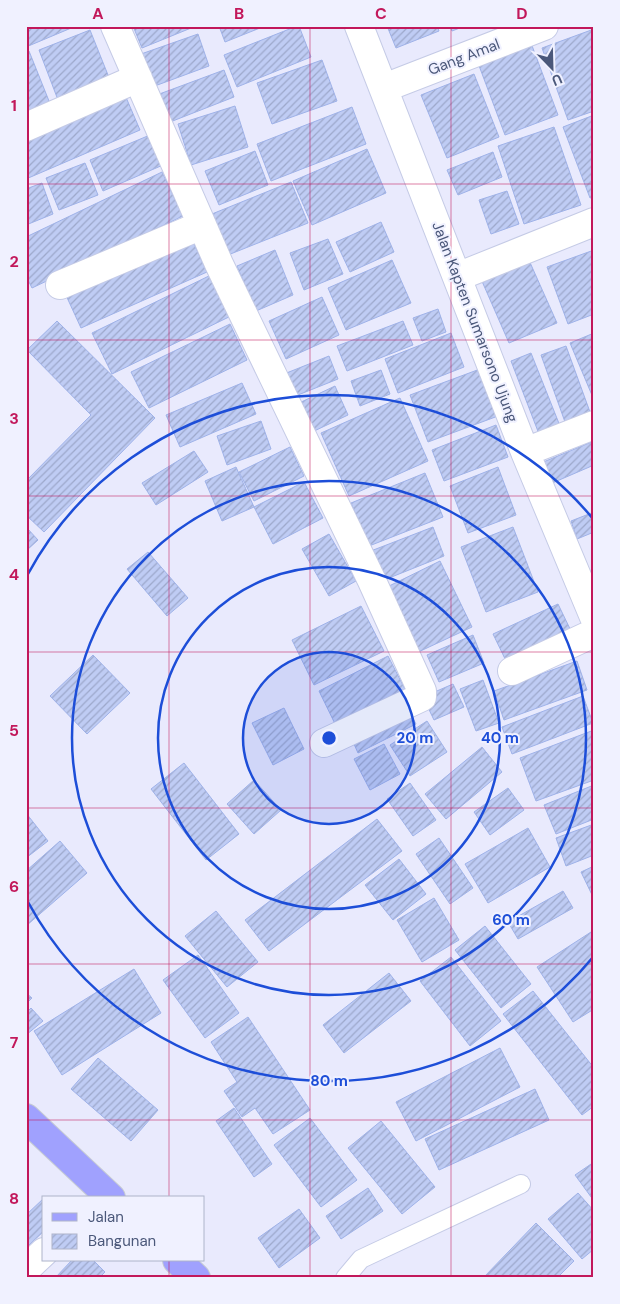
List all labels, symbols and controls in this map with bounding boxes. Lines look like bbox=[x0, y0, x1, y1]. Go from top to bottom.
text: A bbox=[92, 3, 104, 24]
text: B bbox=[234, 3, 244, 24]
text: C bbox=[375, 3, 387, 24]
text: D bbox=[516, 3, 528, 24]
street label: Gang Amal bbox=[425, 34, 503, 80]
north arrow bbox=[528, 42, 578, 92]
text: U bbox=[549, 70, 565, 90]
text: 1 bbox=[11, 95, 17, 116]
street label: Jalan Kapten Sumarsono Ujung bbox=[427, 219, 523, 425]
text: 2 bbox=[9, 251, 19, 272]
text: 3 bbox=[9, 408, 19, 429]
text: 4 bbox=[9, 564, 19, 585]
text: 5 bbox=[9, 720, 19, 741]
text: 20 m bbox=[397, 728, 433, 748]
text: 40 m bbox=[481, 728, 519, 748]
centre of rings bbox=[320, 729, 338, 747]
text: 6 bbox=[9, 876, 19, 897]
text: 60 m bbox=[492, 910, 530, 930]
text: 7 bbox=[10, 1032, 19, 1053]
text: 80 m bbox=[310, 1071, 348, 1091]
text: 8 bbox=[9, 1188, 19, 1209]
legend bbox=[42, 1196, 205, 1262]
text: Jalan bbox=[88, 1207, 124, 1227]
text: Bangunan bbox=[88, 1231, 156, 1251]

